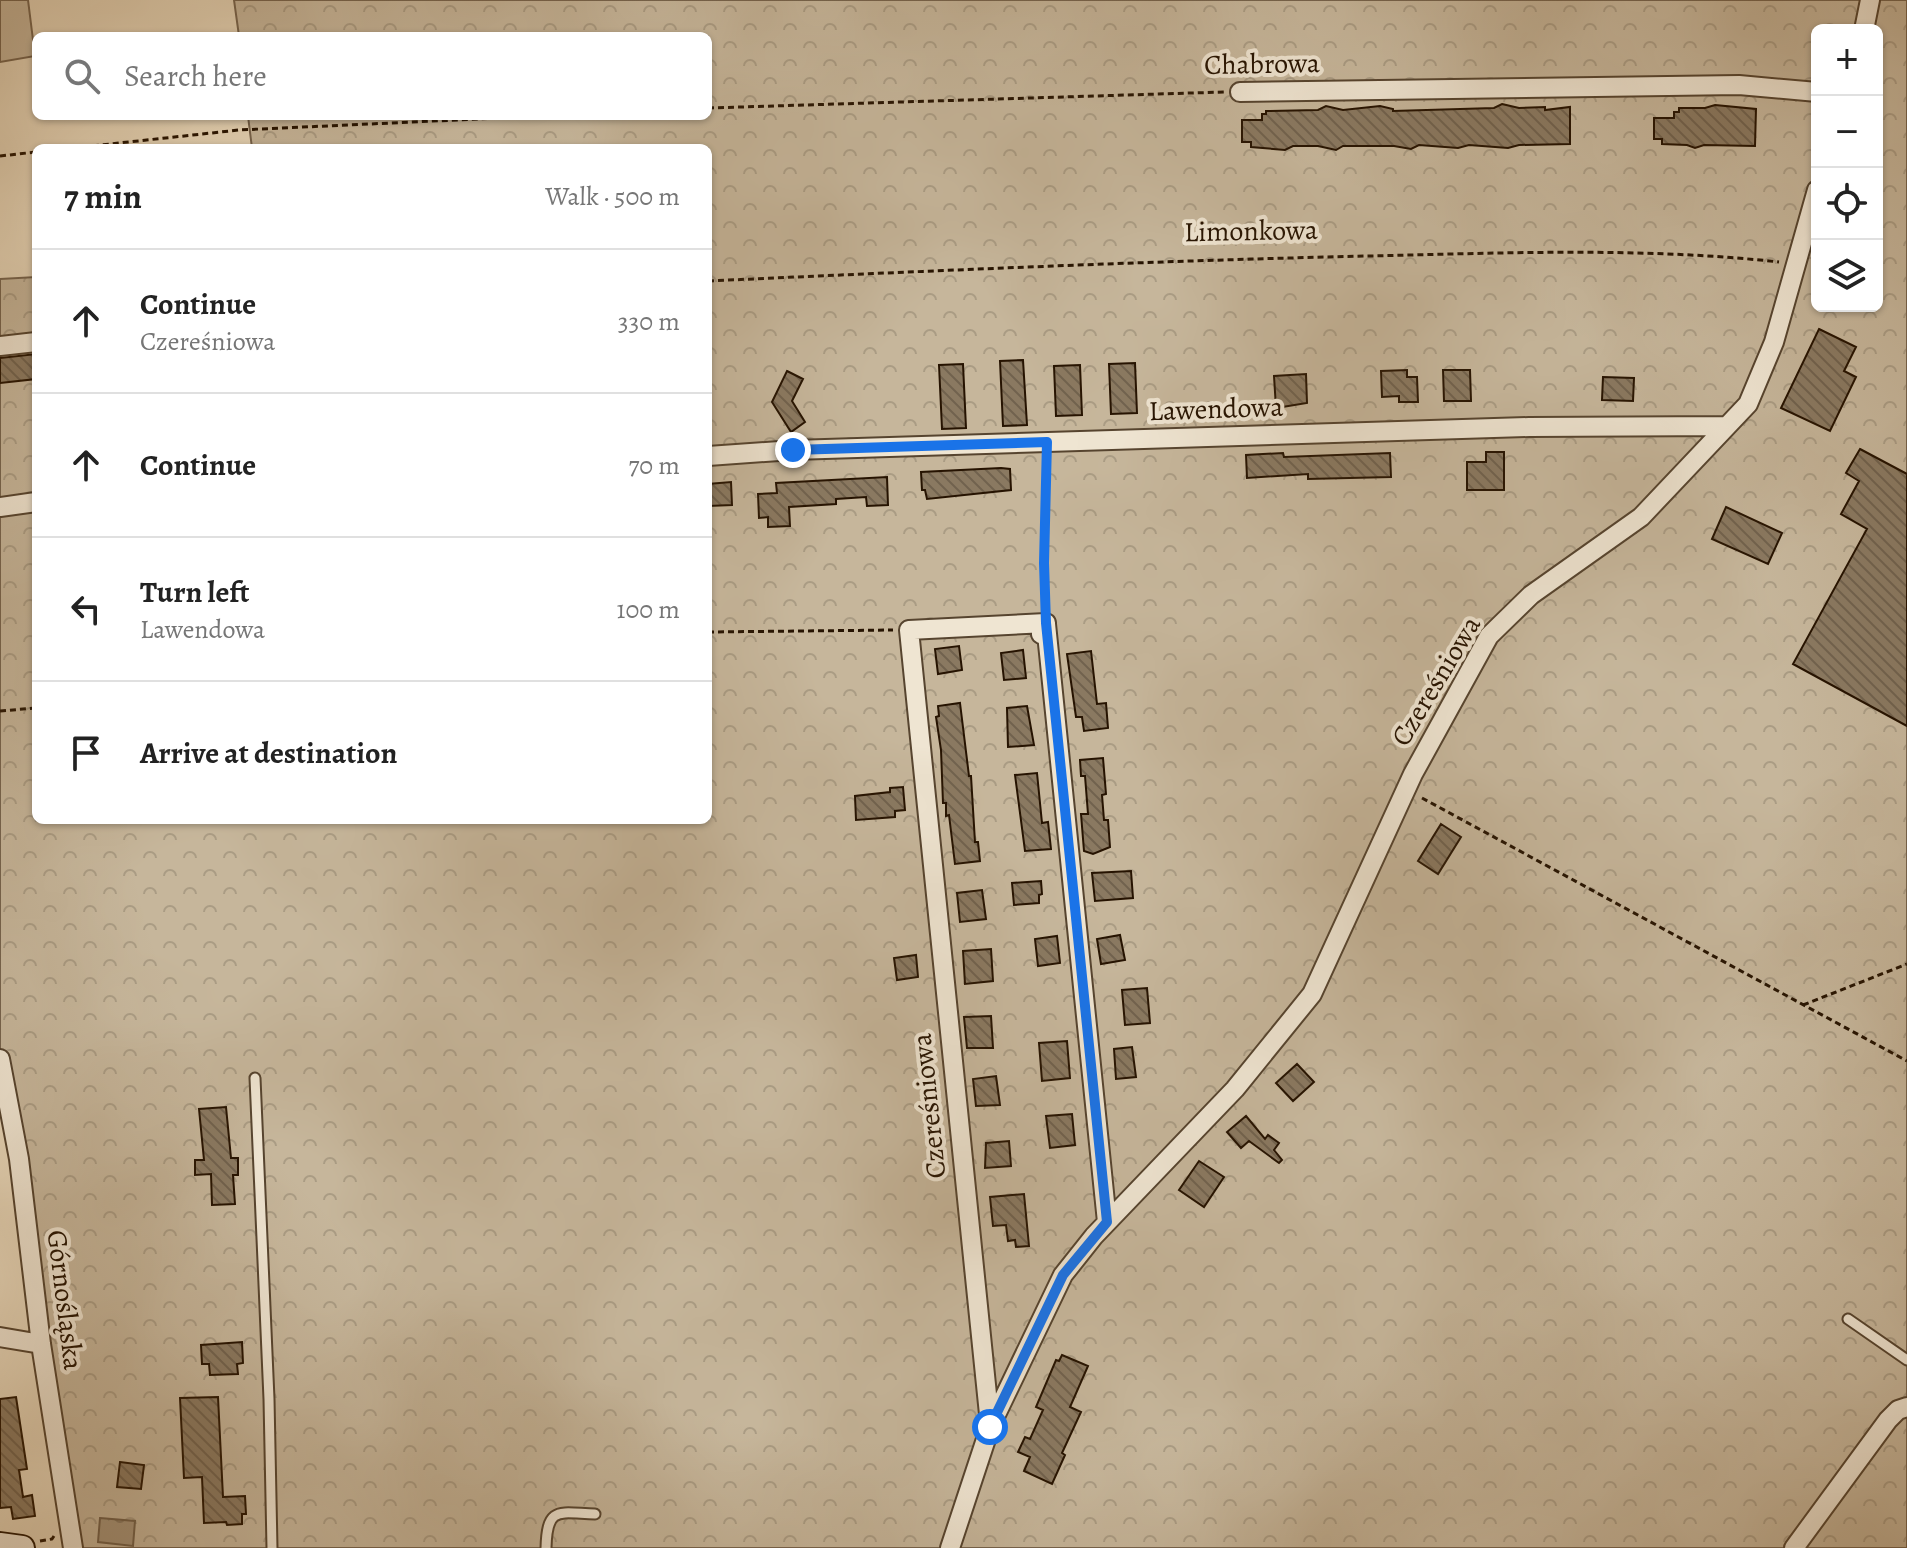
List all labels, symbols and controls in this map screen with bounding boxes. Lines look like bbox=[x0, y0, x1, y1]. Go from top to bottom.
map controls bbox=[1811, 24, 1883, 312]
button: + bbox=[1811, 24, 1883, 96]
search box bbox=[32, 32, 712, 120]
street label: Chabrowa bbox=[1204, 44, 1320, 84]
icon: search bbox=[60, 54, 104, 98]
text: Search here bbox=[124, 56, 267, 96]
button: − bbox=[1811, 96, 1883, 168]
button: locate bbox=[1811, 168, 1883, 240]
text: 7 min bbox=[64, 173, 142, 220]
text: Walk · 500 m bbox=[545, 179, 680, 214]
street label: Limonkowa bbox=[1184, 211, 1318, 251]
button: layers bbox=[1811, 240, 1883, 312]
text: Continue bbox=[140, 284, 256, 324]
icon: ahead bbox=[64, 299, 108, 343]
text: 330 m bbox=[618, 304, 680, 339]
text: Czereśniowa bbox=[140, 324, 275, 359]
street label: Lawendowa bbox=[1148, 388, 1284, 430]
route end bbox=[775, 432, 811, 468]
icon: ahead bbox=[64, 443, 108, 487]
text: Continue bbox=[140, 445, 256, 485]
text: 70 m bbox=[628, 448, 680, 483]
text: Turn left bbox=[140, 572, 249, 612]
icon: left bbox=[64, 587, 108, 631]
text: 100 m bbox=[617, 592, 680, 627]
street label: Czereśniowa bbox=[1382, 609, 1490, 753]
text: Lawendowa bbox=[140, 612, 265, 647]
icon: arrive bbox=[64, 731, 108, 775]
text: Arrive at destination bbox=[140, 733, 397, 773]
street label: Czereśniowa bbox=[902, 1032, 956, 1180]
street label: Górnośląska bbox=[38, 1228, 92, 1372]
route start bbox=[972, 1409, 1008, 1445]

